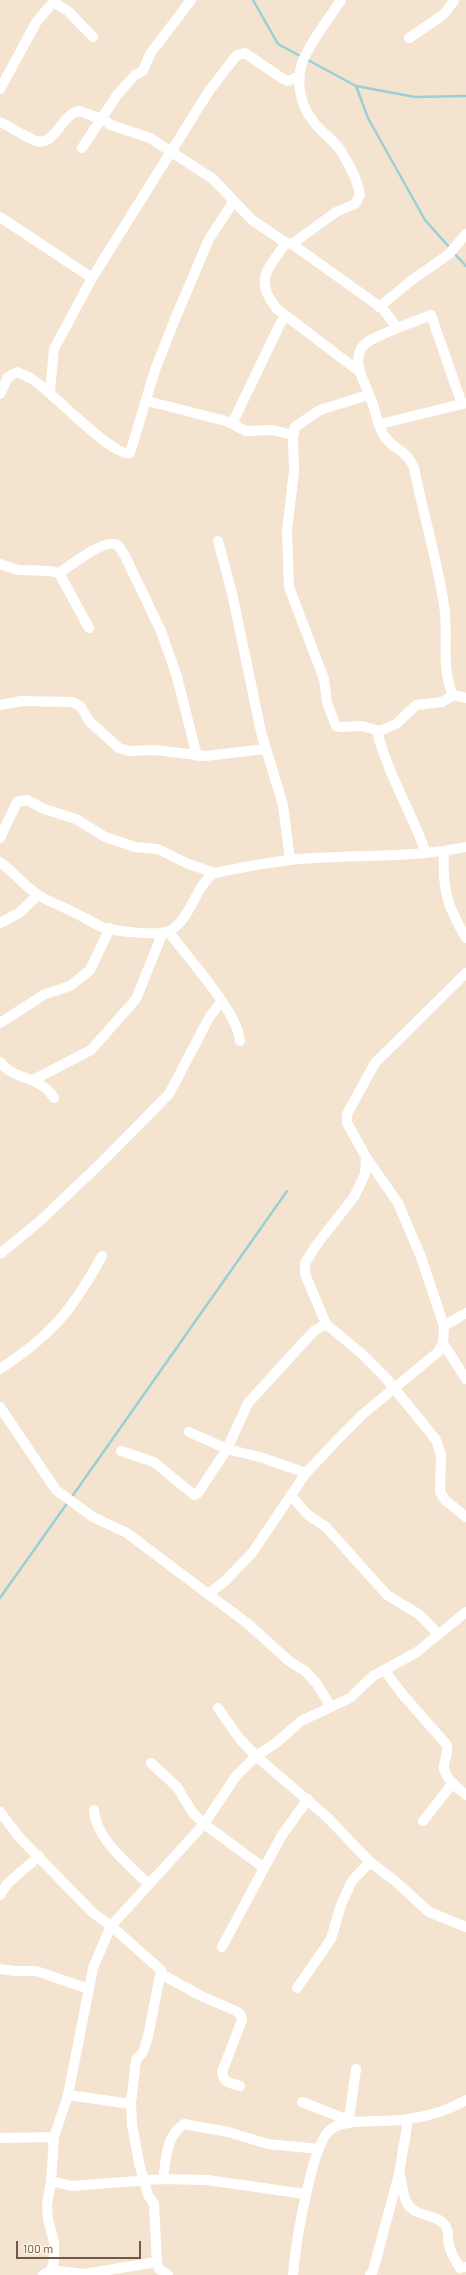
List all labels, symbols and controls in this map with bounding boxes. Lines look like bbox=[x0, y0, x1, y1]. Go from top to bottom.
scale bar bbox=[18, 2233, 143, 2259]
text: 100 m bbox=[23, 2241, 53, 2255]

